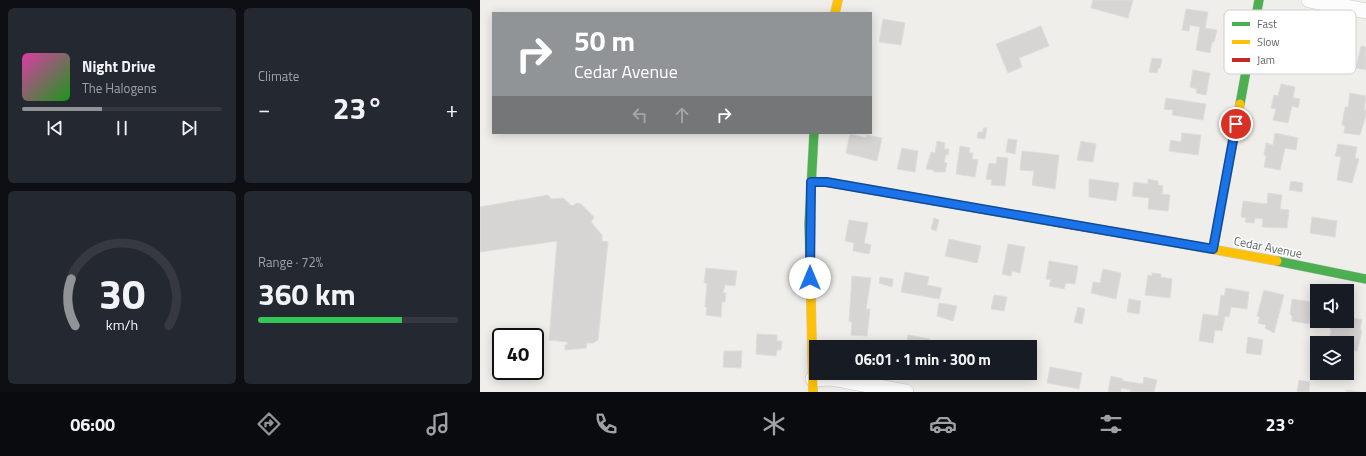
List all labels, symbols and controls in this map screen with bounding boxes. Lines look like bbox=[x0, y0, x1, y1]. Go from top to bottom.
legend bbox=[1224, 10, 1356, 74]
text: Fast bbox=[1257, 16, 1277, 32]
text: 50 m bbox=[574, 19, 635, 62]
icon: right bbox=[508, 28, 560, 80]
text: Slow bbox=[1257, 34, 1280, 50]
text: Jam bbox=[1257, 52, 1275, 68]
text: Night Drive bbox=[82, 55, 155, 78]
text: Cedar Avenue bbox=[574, 58, 678, 85]
text: Climate bbox=[258, 66, 299, 86]
text: The Halogens bbox=[82, 78, 157, 98]
text: 23° bbox=[333, 85, 383, 131]
text: − bbox=[258, 92, 270, 126]
text: + bbox=[446, 92, 458, 126]
icon: left bbox=[629, 104, 651, 126]
icon: ahead bbox=[671, 104, 693, 126]
icon: right bbox=[713, 104, 735, 126]
pin bbox=[1219, 107, 1253, 141]
icon: arrive bbox=[1225, 113, 1247, 135]
icon: previous bbox=[44, 117, 66, 139]
icon: pause bbox=[111, 117, 133, 139]
icon: next bbox=[178, 117, 200, 139]
street label: Cedar Avenue bbox=[1232, 231, 1304, 263]
text: Range · 72% bbox=[258, 252, 323, 272]
position arrow bbox=[789, 257, 831, 299]
text: 30 bbox=[99, 261, 145, 324]
text: 360 km bbox=[258, 271, 356, 317]
map controls bbox=[1310, 284, 1354, 380]
button: sound bbox=[1310, 284, 1354, 328]
text: km/h bbox=[106, 313, 138, 335]
speed limit sign: 40 bbox=[492, 328, 544, 380]
button: layers bbox=[1310, 336, 1354, 380]
text: 06:01 · 1 min · 300 m bbox=[855, 348, 991, 371]
icon: directions bbox=[255, 410, 283, 438]
icon: music bbox=[424, 410, 452, 438]
icon: phone bbox=[592, 410, 620, 438]
icon: climate bbox=[760, 410, 788, 438]
icon: car bbox=[929, 410, 957, 438]
icon: filters bbox=[1097, 410, 1125, 438]
text: 06:00 bbox=[70, 411, 115, 438]
text: 23° bbox=[1266, 411, 1296, 438]

